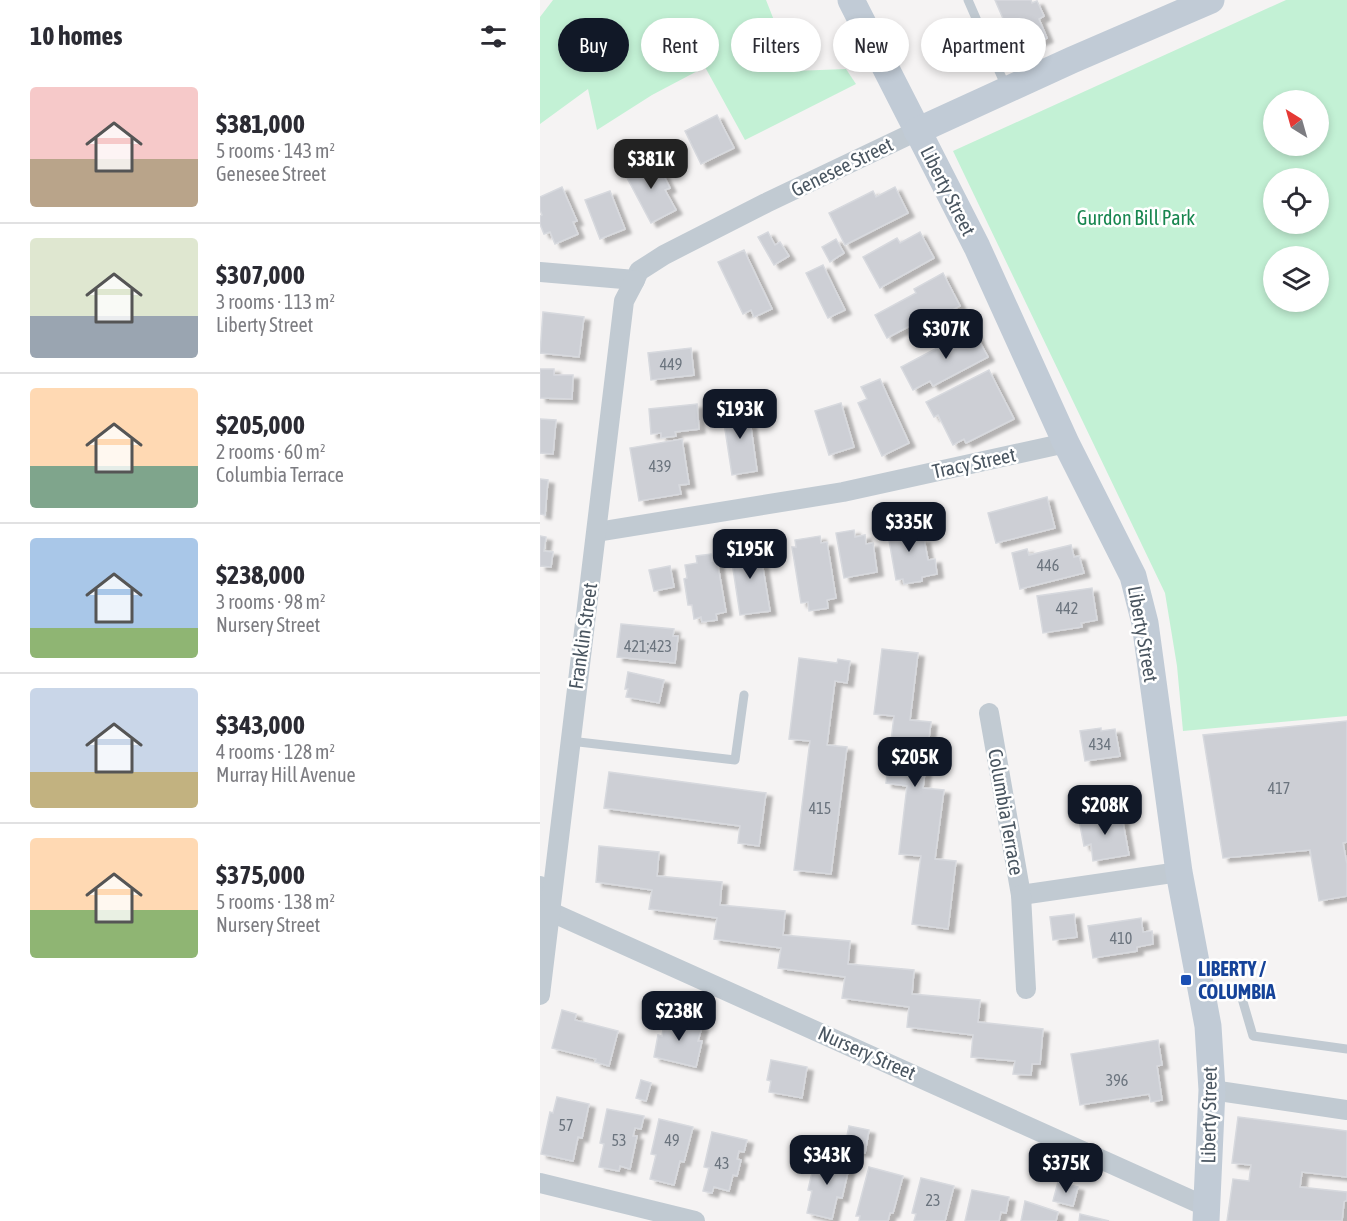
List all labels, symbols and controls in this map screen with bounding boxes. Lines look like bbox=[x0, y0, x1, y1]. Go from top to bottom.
chip: Buy bbox=[558, 18, 629, 72]
chip: Rent bbox=[641, 18, 719, 72]
chip: Filters bbox=[731, 18, 821, 72]
chip: New bbox=[833, 18, 909, 72]
chip: Apartment bbox=[921, 18, 1046, 72]
icon: filters bbox=[477, 20, 510, 53]
text: 10 homes bbox=[30, 21, 123, 51]
north arrow bbox=[1263, 90, 1329, 156]
map controls bbox=[1263, 90, 1329, 312]
text: $381,000 bbox=[216, 109, 305, 139]
icon: home bbox=[78, 111, 150, 183]
street label: Genesee Street bbox=[787, 132, 897, 201]
text: 5 rooms · 143 m² bbox=[216, 139, 335, 162]
pin: $381K bbox=[609, 139, 693, 190]
street label: Liberty Street bbox=[916, 142, 981, 240]
text: $381K bbox=[628, 147, 674, 170]
text: Genesee Street bbox=[216, 162, 326, 185]
button: locate bbox=[1263, 168, 1329, 234]
park label: Gurdon Bill Park bbox=[1077, 206, 1195, 229]
button: layers bbox=[1263, 246, 1329, 312]
text: $307,000 bbox=[216, 260, 305, 290]
icon: home bbox=[78, 262, 150, 334]
text: 3 rooms · 113 m² bbox=[216, 290, 335, 313]
pin: $307K bbox=[904, 309, 988, 360]
text: Liberty Street bbox=[216, 313, 313, 336]
text: $307K bbox=[923, 317, 969, 340]
house number: 449 bbox=[660, 355, 682, 373]
pin: $193K bbox=[698, 389, 782, 440]
text: $193K bbox=[717, 397, 763, 420]
text: $205,000 bbox=[216, 410, 305, 440]
icon: home bbox=[78, 412, 150, 484]
text: 2 rooms · 60 m² bbox=[216, 440, 326, 463]
street label: Tracy Street bbox=[930, 442, 1018, 483]
house number: 439 bbox=[649, 457, 671, 475]
text: Columbia Terrace bbox=[216, 463, 344, 486]
pin: $335K bbox=[867, 502, 951, 553]
text: $335K bbox=[886, 510, 932, 533]
pin: $195K bbox=[708, 529, 792, 580]
text: $195K bbox=[727, 537, 773, 560]
house number: 446 bbox=[1037, 556, 1059, 574]
text: $238,000 bbox=[216, 560, 305, 590]
icon: home bbox=[78, 562, 150, 634]
street label: Franklin Street bbox=[564, 581, 601, 691]
street label: Liberty Street bbox=[1124, 584, 1163, 684]
text: 3 rooms · 98 m² bbox=[216, 590, 326, 613]
house number: 442 bbox=[1056, 599, 1078, 617]
text: Nursery Street bbox=[216, 613, 320, 636]
house number: 421;423 bbox=[624, 637, 672, 655]
text: $343,000 bbox=[216, 710, 305, 740]
icon: home bbox=[78, 712, 150, 784]
house number: 434 bbox=[1089, 735, 1111, 753]
pin: $205K bbox=[873, 737, 957, 788]
text: 4 rooms · 128 m² bbox=[216, 740, 335, 763]
text: $205K bbox=[892, 745, 938, 768]
street label: Columbia Terrace bbox=[984, 747, 1029, 877]
text: Murray Hill Avenue bbox=[216, 763, 356, 786]
house number: 417 bbox=[1268, 779, 1290, 797]
pin: $208K bbox=[1063, 785, 1147, 836]
text: $208K bbox=[1082, 793, 1128, 816]
house number: 415 bbox=[809, 799, 831, 817]
text: $375,000 bbox=[216, 860, 305, 890]
icon: home bbox=[78, 862, 150, 934]
text: 5 rooms · 138 m² bbox=[216, 890, 335, 913]
text: Nursery Street bbox=[216, 913, 320, 936]
house number: 410 bbox=[1110, 929, 1132, 947]
place label: LIBERTY / COLUMBIA bbox=[1198, 957, 1276, 1003]
marker: LIBERTY / COLUMBIA bbox=[1179, 973, 1193, 987]
pin: $238K bbox=[637, 991, 721, 1042]
text: $238K bbox=[656, 999, 702, 1022]
street label: Nursery Street bbox=[815, 1021, 920, 1084]
street label: Liberty Street bbox=[1196, 1066, 1221, 1164]
house number: 396 bbox=[1106, 1071, 1128, 1089]
house number: 57 bbox=[558, 1116, 574, 1134]
house number: 53 bbox=[611, 1131, 627, 1149]
house number: 49 bbox=[664, 1131, 680, 1149]
pin: $343K bbox=[785, 1135, 869, 1186]
text: $343K bbox=[804, 1143, 850, 1166]
pin: $375K bbox=[1024, 1143, 1108, 1194]
text: $375K bbox=[1043, 1151, 1089, 1174]
house number: 43 bbox=[714, 1154, 730, 1172]
house number: 23 bbox=[925, 1191, 941, 1209]

